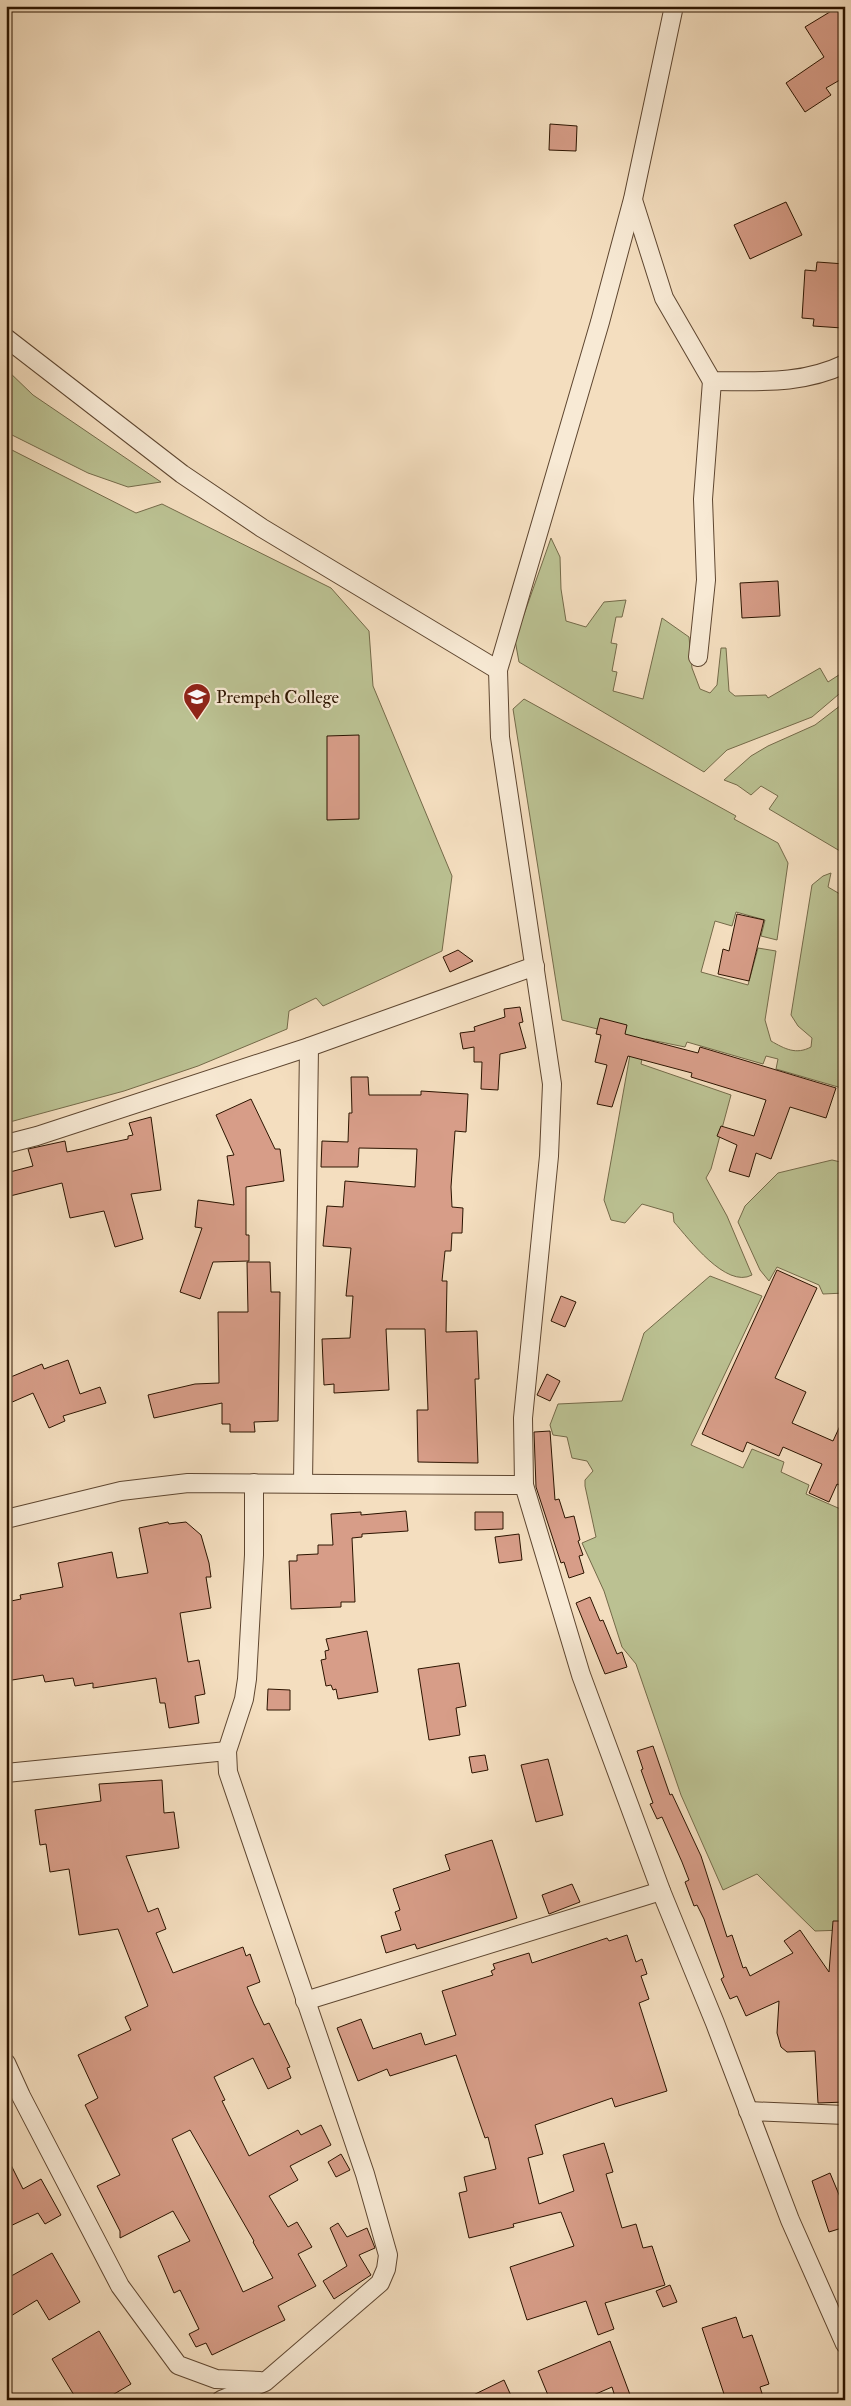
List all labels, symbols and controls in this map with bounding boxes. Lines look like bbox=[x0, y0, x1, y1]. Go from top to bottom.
school or university icon: Prempeh College bbox=[182, 682, 212, 721]
place label: Prempeh College bbox=[216, 686, 340, 709]

